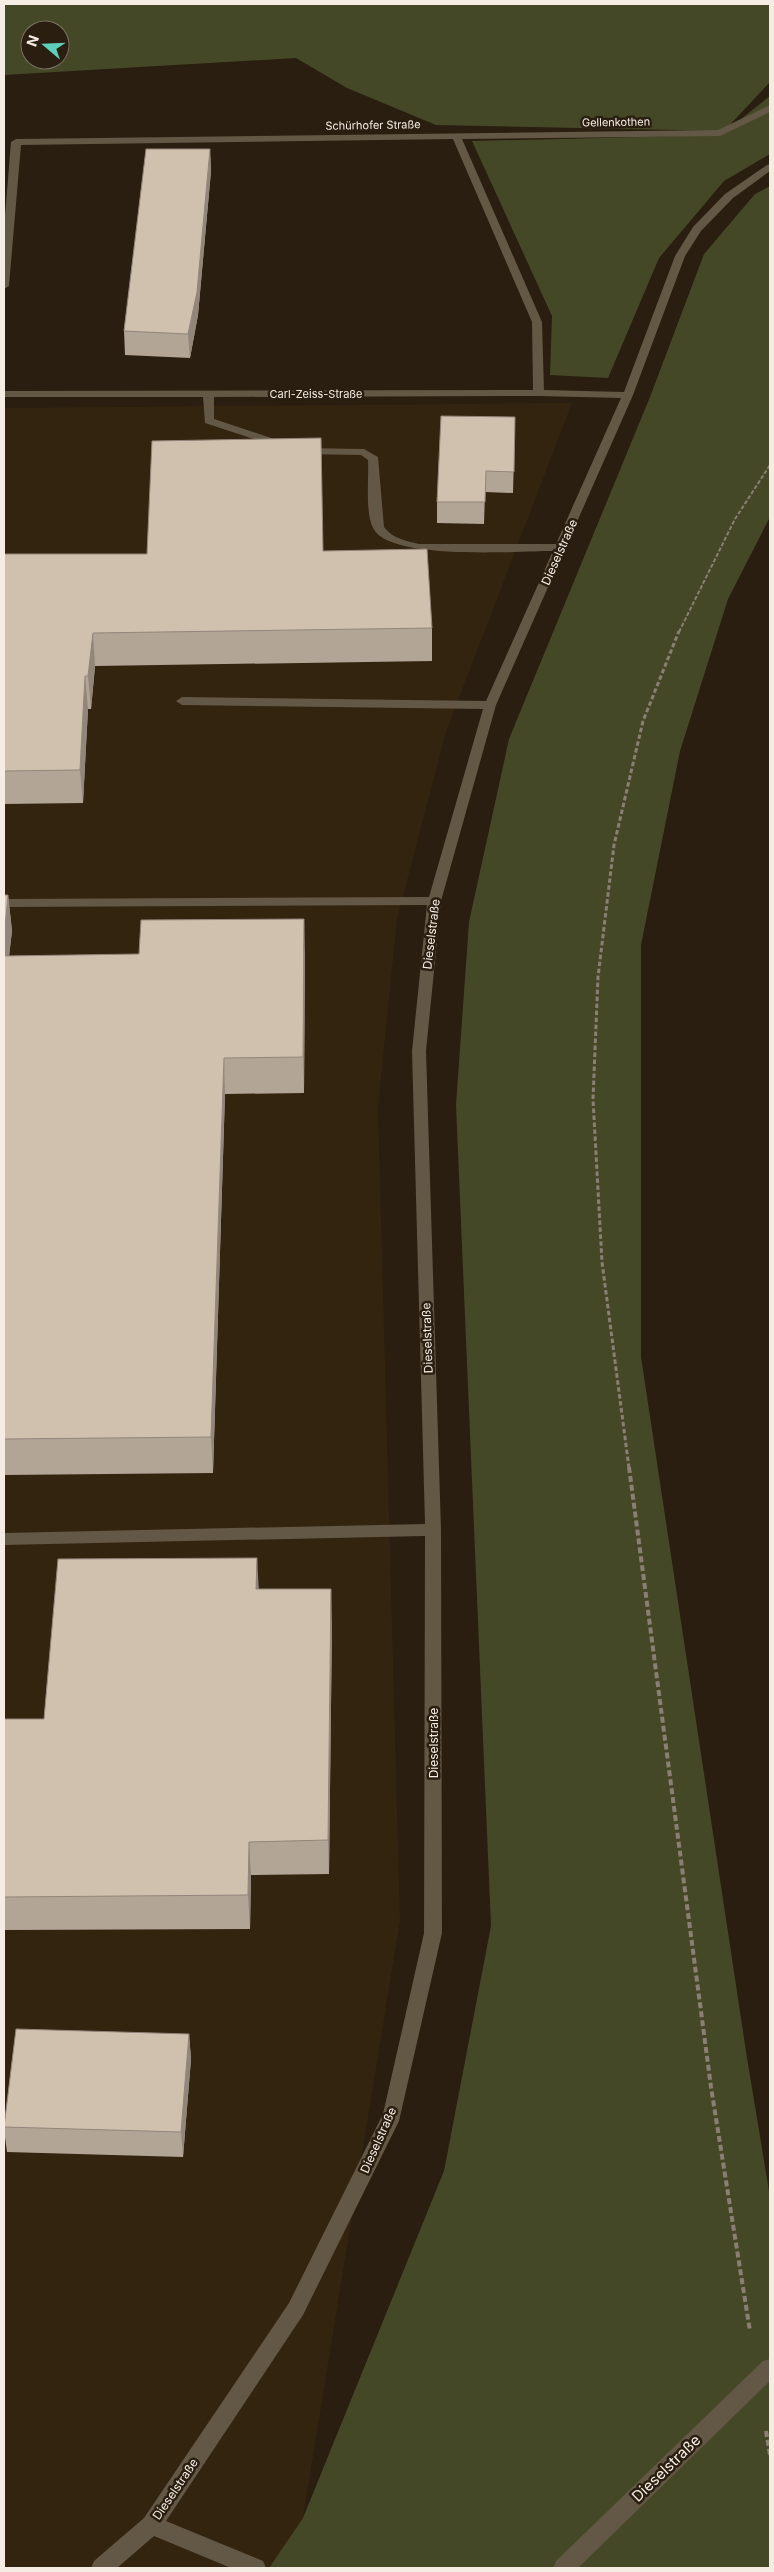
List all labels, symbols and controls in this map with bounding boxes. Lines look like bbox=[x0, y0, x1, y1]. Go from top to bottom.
north arrow bbox=[20, 20, 70, 70]
text: N bbox=[22, 33, 42, 48]
street label: Gellenkothen bbox=[582, 114, 650, 130]
street label: Schürhofer Straße bbox=[325, 117, 421, 133]
street label: Carl-Zeiss-Straße bbox=[269, 387, 363, 401]
street label: Dieselstraße bbox=[538, 517, 580, 587]
street label: Dieselstraße bbox=[419, 898, 443, 970]
street label: Dieselstraße bbox=[418, 1302, 436, 1374]
street label: Dieselstraße bbox=[426, 1708, 441, 1778]
street label: Dieselstraße bbox=[357, 2105, 399, 2175]
street label: Dieselstraße bbox=[628, 2430, 704, 2506]
street label: Dieselstraße bbox=[149, 2455, 201, 2523]

